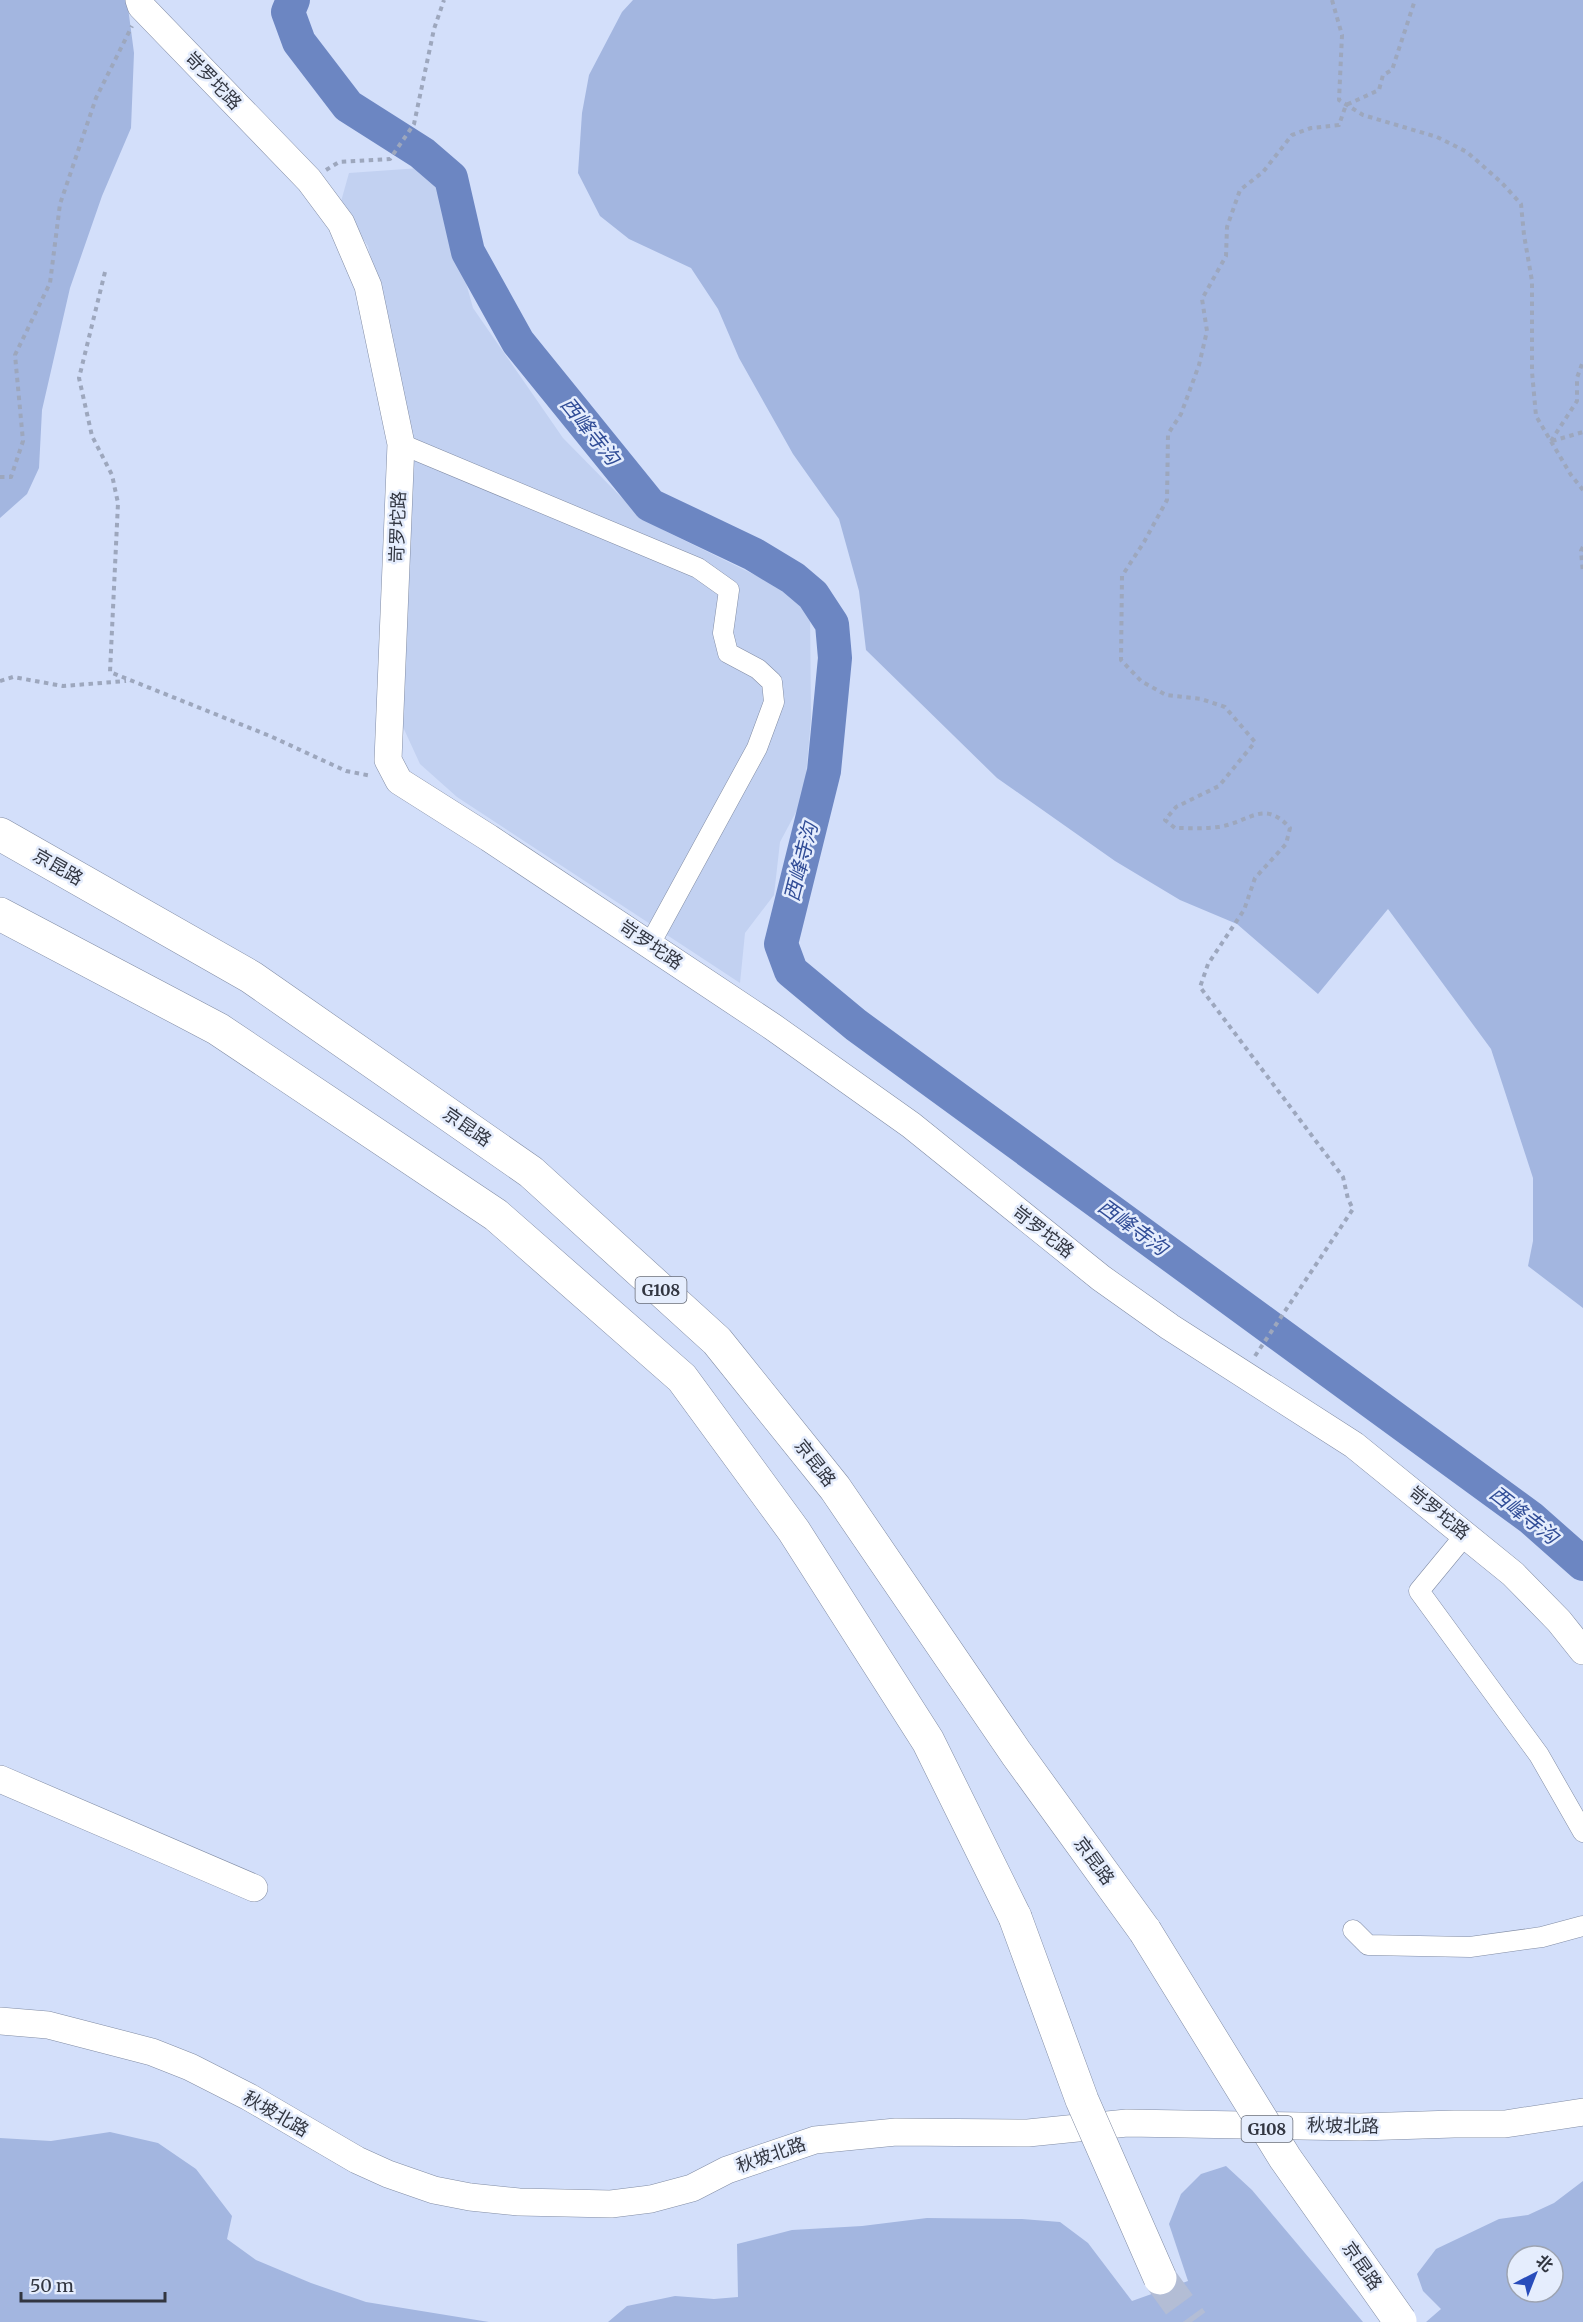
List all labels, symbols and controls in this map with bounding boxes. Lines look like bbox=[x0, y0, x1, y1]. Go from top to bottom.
street label: 岢罗坨路 bbox=[180, 47, 247, 115]
water label: 西峰寺沟 bbox=[556, 392, 627, 471]
street label: 岢罗坨路 bbox=[385, 491, 410, 563]
water label: 西峰寺沟 bbox=[779, 818, 823, 904]
street label: 京昆路 bbox=[29, 843, 87, 890]
street label: 岢罗坨路 bbox=[615, 915, 688, 974]
street label: 京昆路 bbox=[439, 1102, 496, 1151]
water label: 西峰寺沟 bbox=[1094, 1193, 1175, 1261]
street label: 岢罗坨路 bbox=[1008, 1200, 1079, 1263]
road number: G108 bbox=[636, 1277, 686, 1303]
street label: 京昆路 bbox=[790, 1434, 841, 1491]
water label: 西峰寺沟 bbox=[1485, 1480, 1565, 1550]
street label: 岢罗坨路 bbox=[1404, 1481, 1475, 1544]
street label: 京昆路 bbox=[1069, 1832, 1120, 1889]
street label: 秋坡北路 bbox=[239, 2086, 313, 2142]
street label: 秋坡北路 bbox=[1307, 2113, 1379, 2138]
road number: G108 bbox=[1242, 2116, 1292, 2142]
street label: 秋坡北路 bbox=[733, 2132, 809, 2177]
street label: 京昆路 bbox=[1338, 2237, 1387, 2294]
north arrow bbox=[1505, 2244, 1565, 2304]
text: 北 bbox=[1532, 2250, 1558, 2276]
scale bar bbox=[21, 2265, 165, 2303]
text: 50 m bbox=[30, 2274, 74, 2297]

